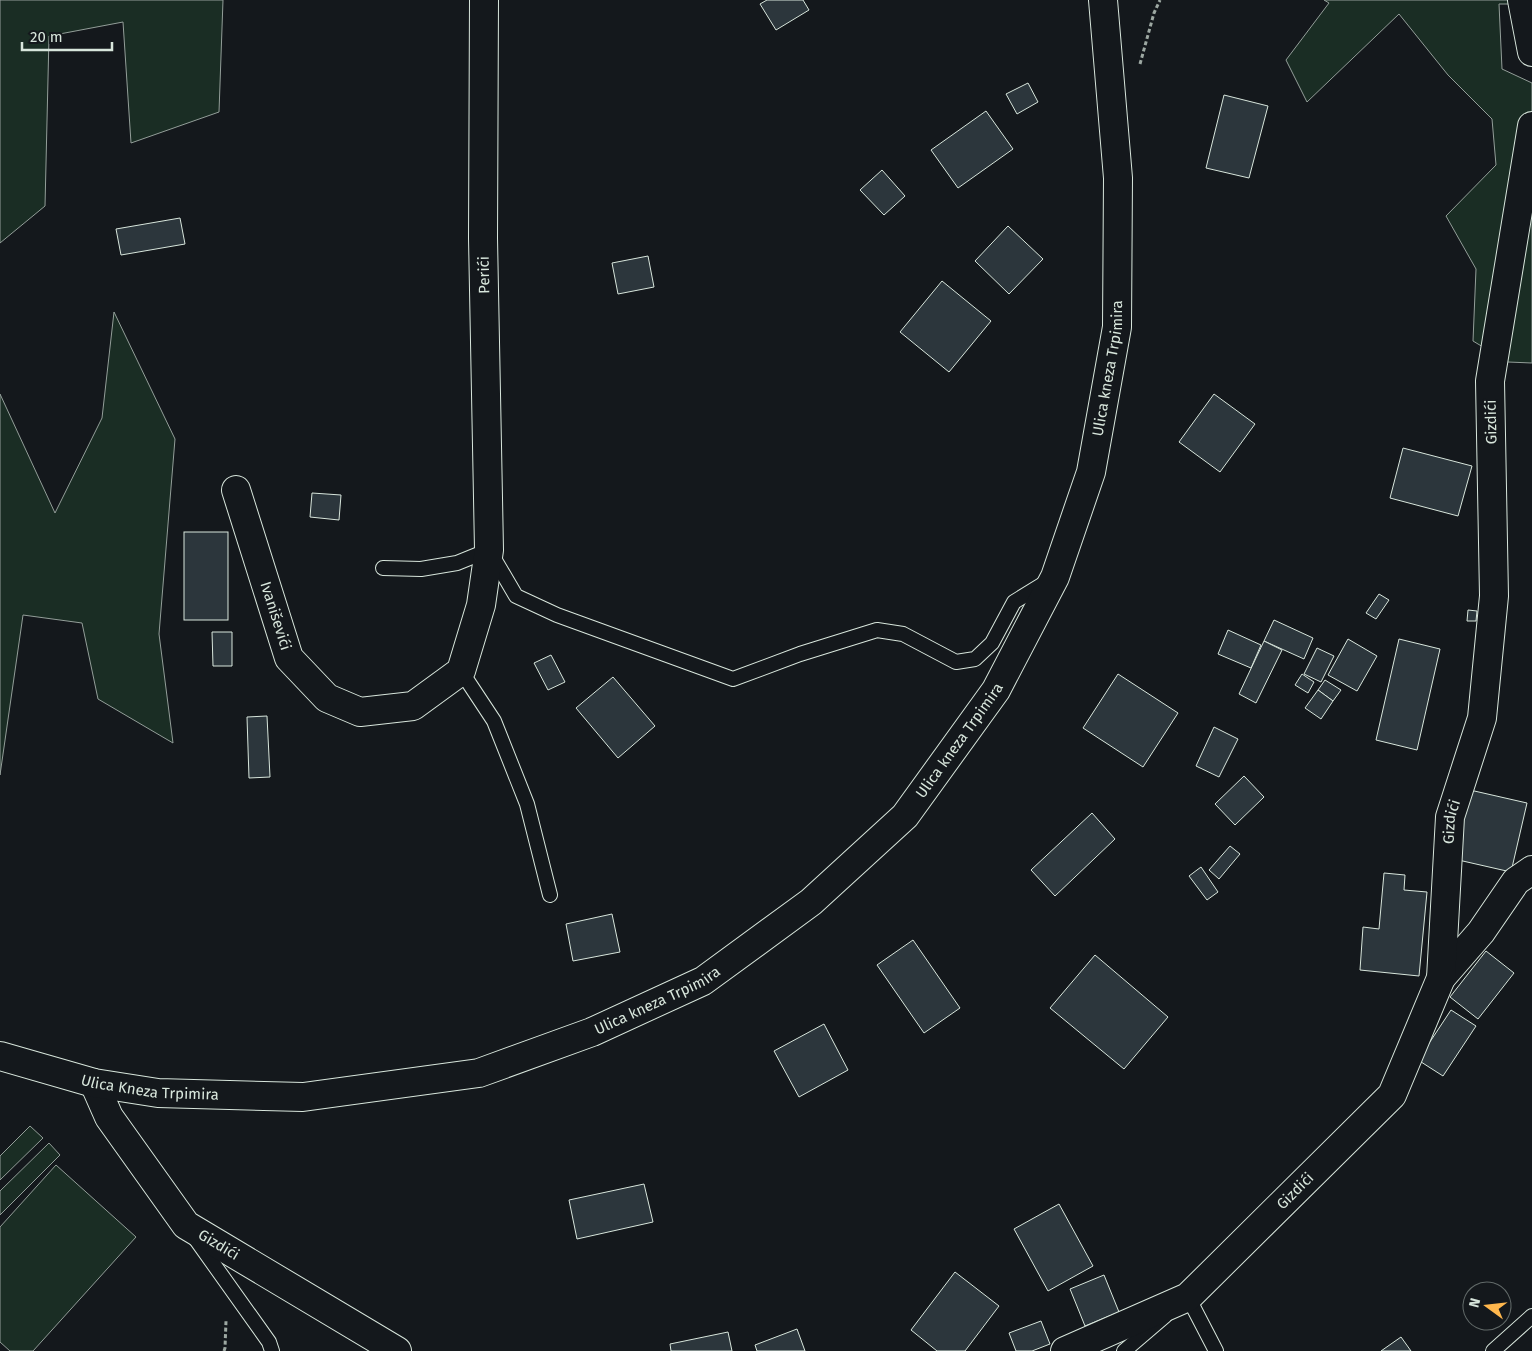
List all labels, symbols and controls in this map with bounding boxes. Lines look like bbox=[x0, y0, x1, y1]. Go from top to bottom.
scale bar bbox=[22, 20, 112, 52]
text: 20 m bbox=[30, 28, 63, 46]
street label: Perići bbox=[475, 256, 493, 294]
street label: Ulica kneza Trpimira bbox=[1089, 300, 1126, 438]
street label: Gizdići bbox=[1482, 399, 1500, 445]
street label: Ivaniševići bbox=[256, 579, 295, 652]
street label: Ulica kneza Trpimira bbox=[912, 680, 1007, 802]
street label: Gizdići bbox=[1440, 797, 1464, 844]
street label: Ulica kneza Trpimira bbox=[592, 962, 724, 1039]
street label: Ulica Kneza Trpimira bbox=[79, 1071, 219, 1104]
street label: Gizdići bbox=[1273, 1169, 1317, 1213]
street label: Gizdići bbox=[195, 1225, 243, 1264]
north arrow bbox=[1462, 1281, 1512, 1331]
text: N bbox=[1466, 1296, 1484, 1309]

